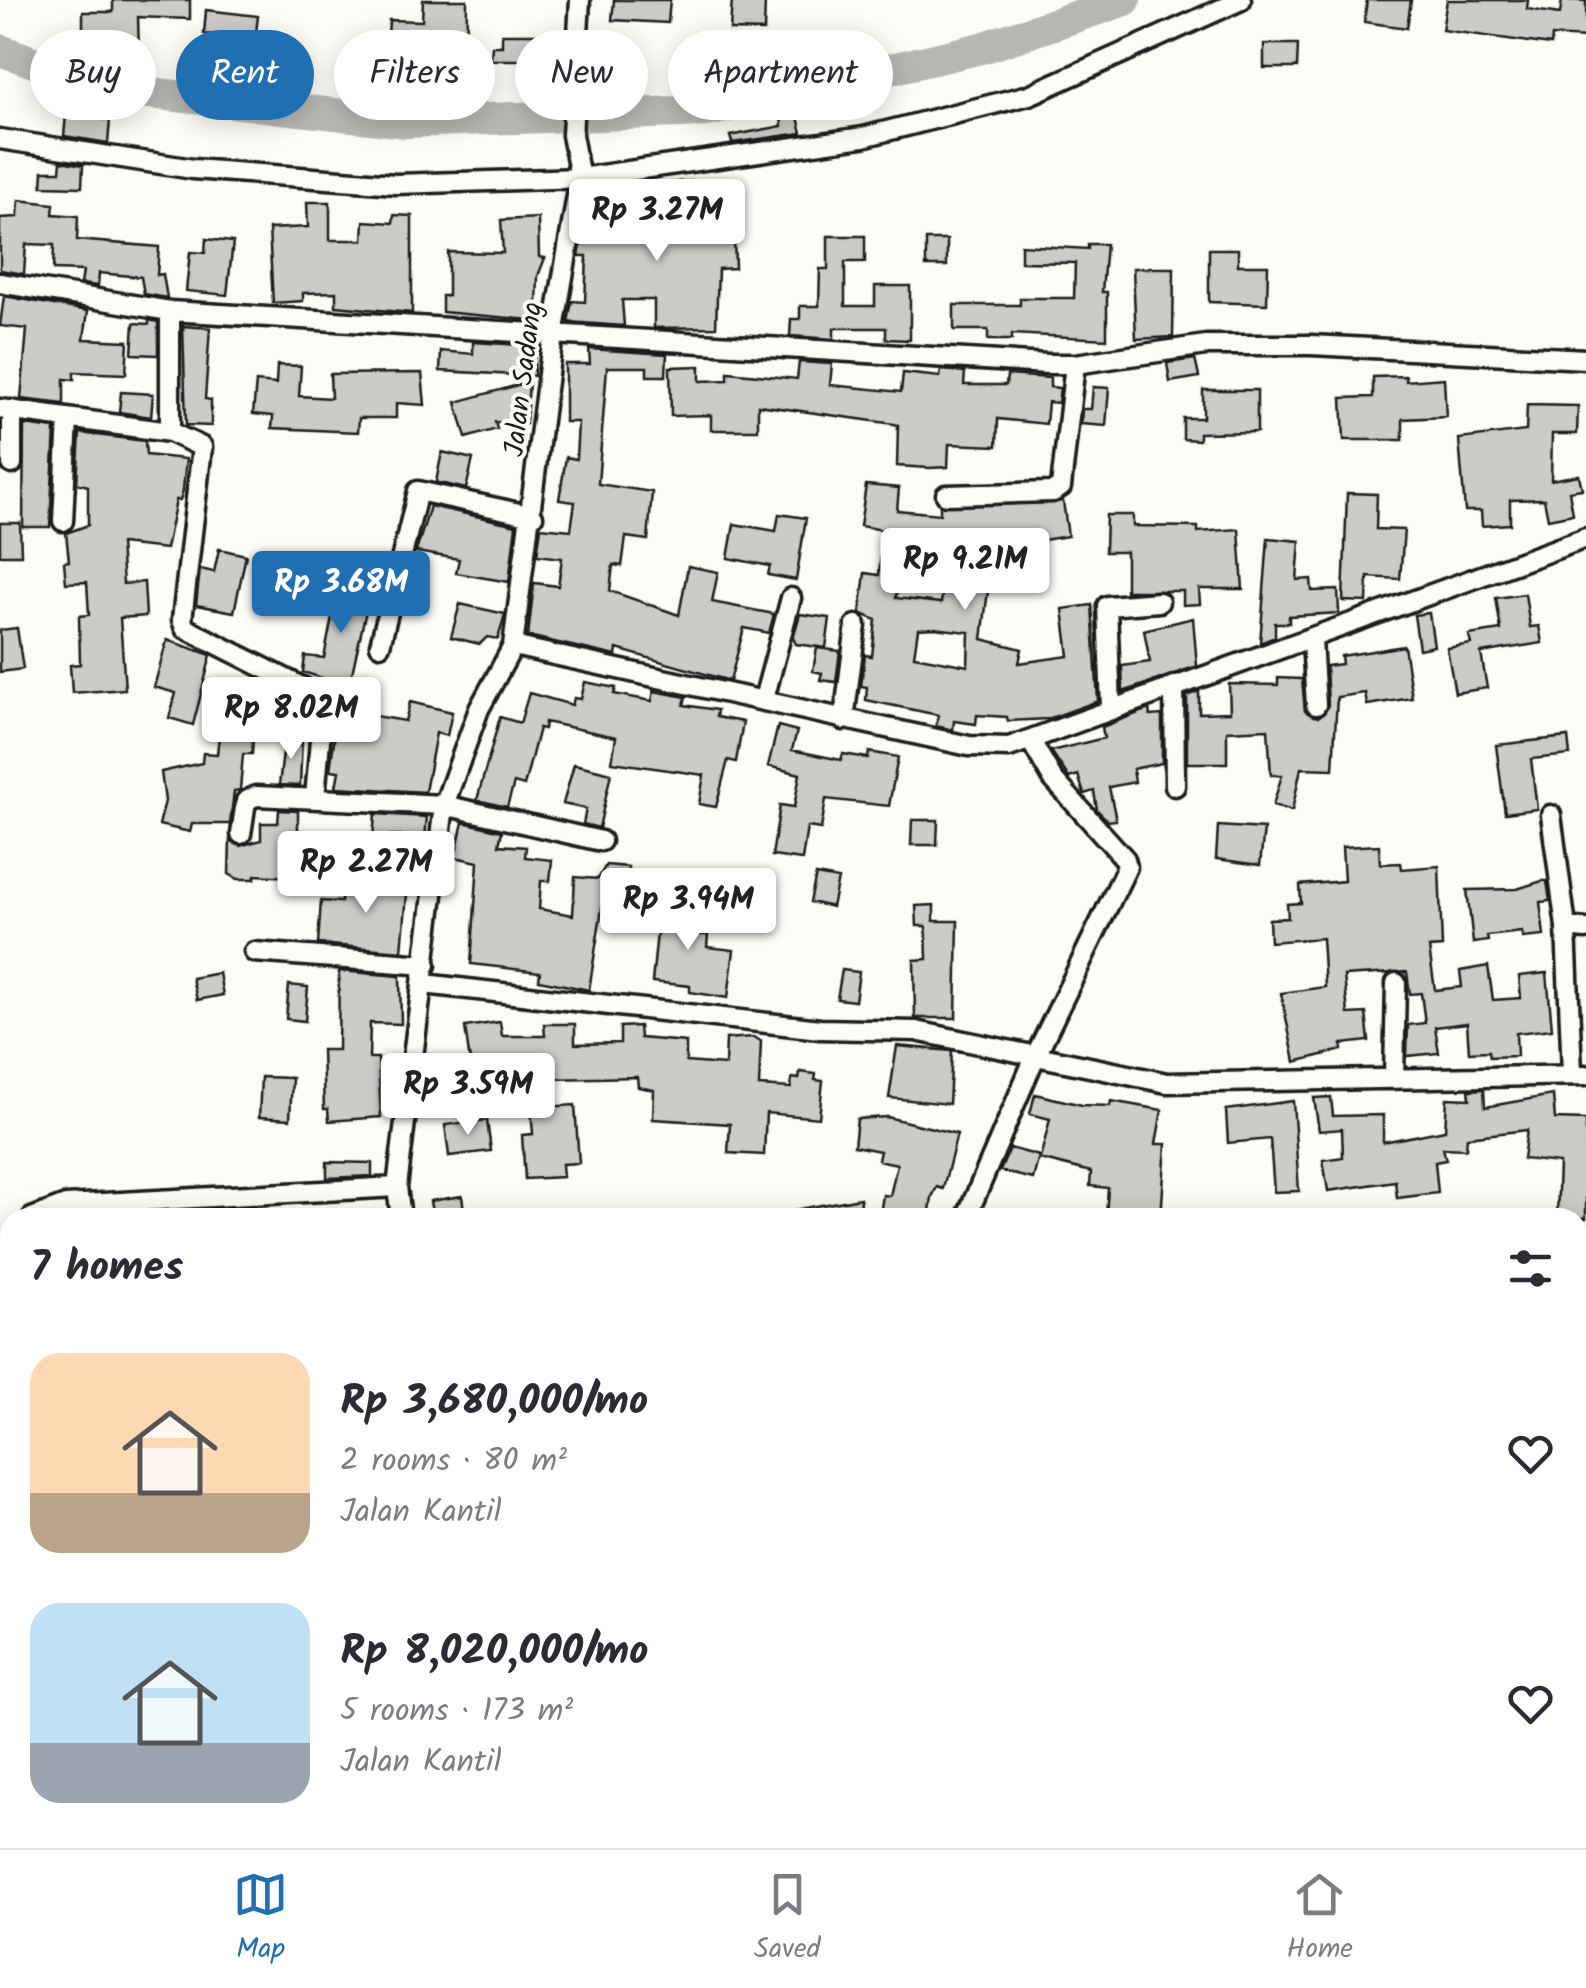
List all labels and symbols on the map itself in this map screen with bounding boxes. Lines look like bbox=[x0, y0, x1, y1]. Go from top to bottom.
pin: Rp 3.27M bbox=[554, 179, 760, 264]
street label: Jalan Sadang bbox=[493, 299, 556, 459]
pin: Rp 9.21M bbox=[862, 528, 1068, 613]
pin: Rp 3.68M bbox=[238, 551, 444, 636]
pin: Rp 8.02M bbox=[188, 677, 394, 762]
pin: Rp 2.27M bbox=[263, 831, 469, 916]
pin: Rp 3.94M bbox=[585, 868, 791, 953]
pin: Rp 3.59M bbox=[365, 1053, 571, 1138]

